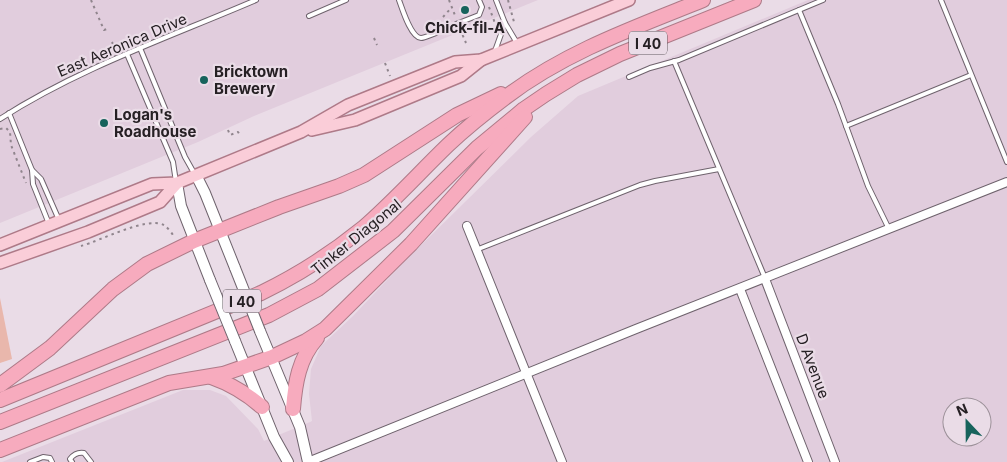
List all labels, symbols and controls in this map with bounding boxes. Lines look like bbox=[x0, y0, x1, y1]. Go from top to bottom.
marker: Chick-fil-A bbox=[459, 4, 471, 16]
street label: East Aeronica Drive bbox=[54, 9, 190, 81]
place label: Chick-fil-A bbox=[425, 18, 505, 37]
road number: I 40 bbox=[629, 32, 667, 54]
place label: Bricktown Brewery bbox=[214, 62, 288, 98]
marker: Bricktown Brewery bbox=[198, 74, 210, 86]
place label: Logan's Roadhouse bbox=[114, 105, 196, 141]
marker: Logan's Roadhouse bbox=[98, 117, 110, 129]
street label: Tinker Diagonal bbox=[307, 195, 405, 279]
road number: I 40 bbox=[223, 290, 261, 312]
street label: D Avenue bbox=[792, 331, 834, 401]
north arrow bbox=[942, 397, 992, 447]
text: N bbox=[954, 400, 970, 419]

